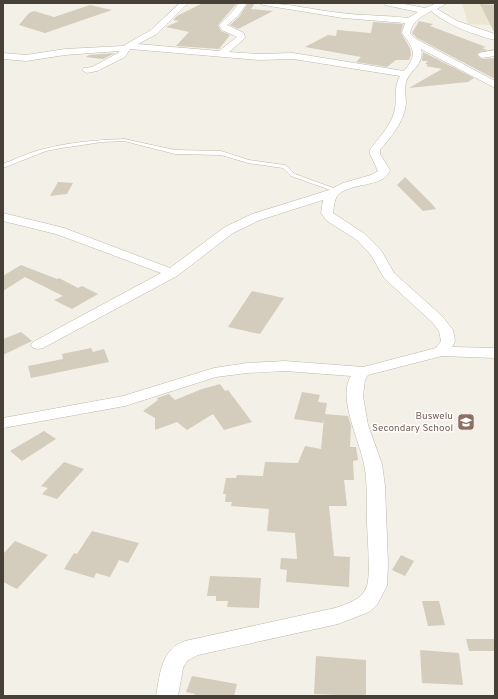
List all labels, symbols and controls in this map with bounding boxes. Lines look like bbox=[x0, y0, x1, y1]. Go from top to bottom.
place label: Buswelu Secondary School bbox=[372, 410, 453, 435]
school or university icon: Buswelu Secondary School bbox=[456, 412, 476, 432]

